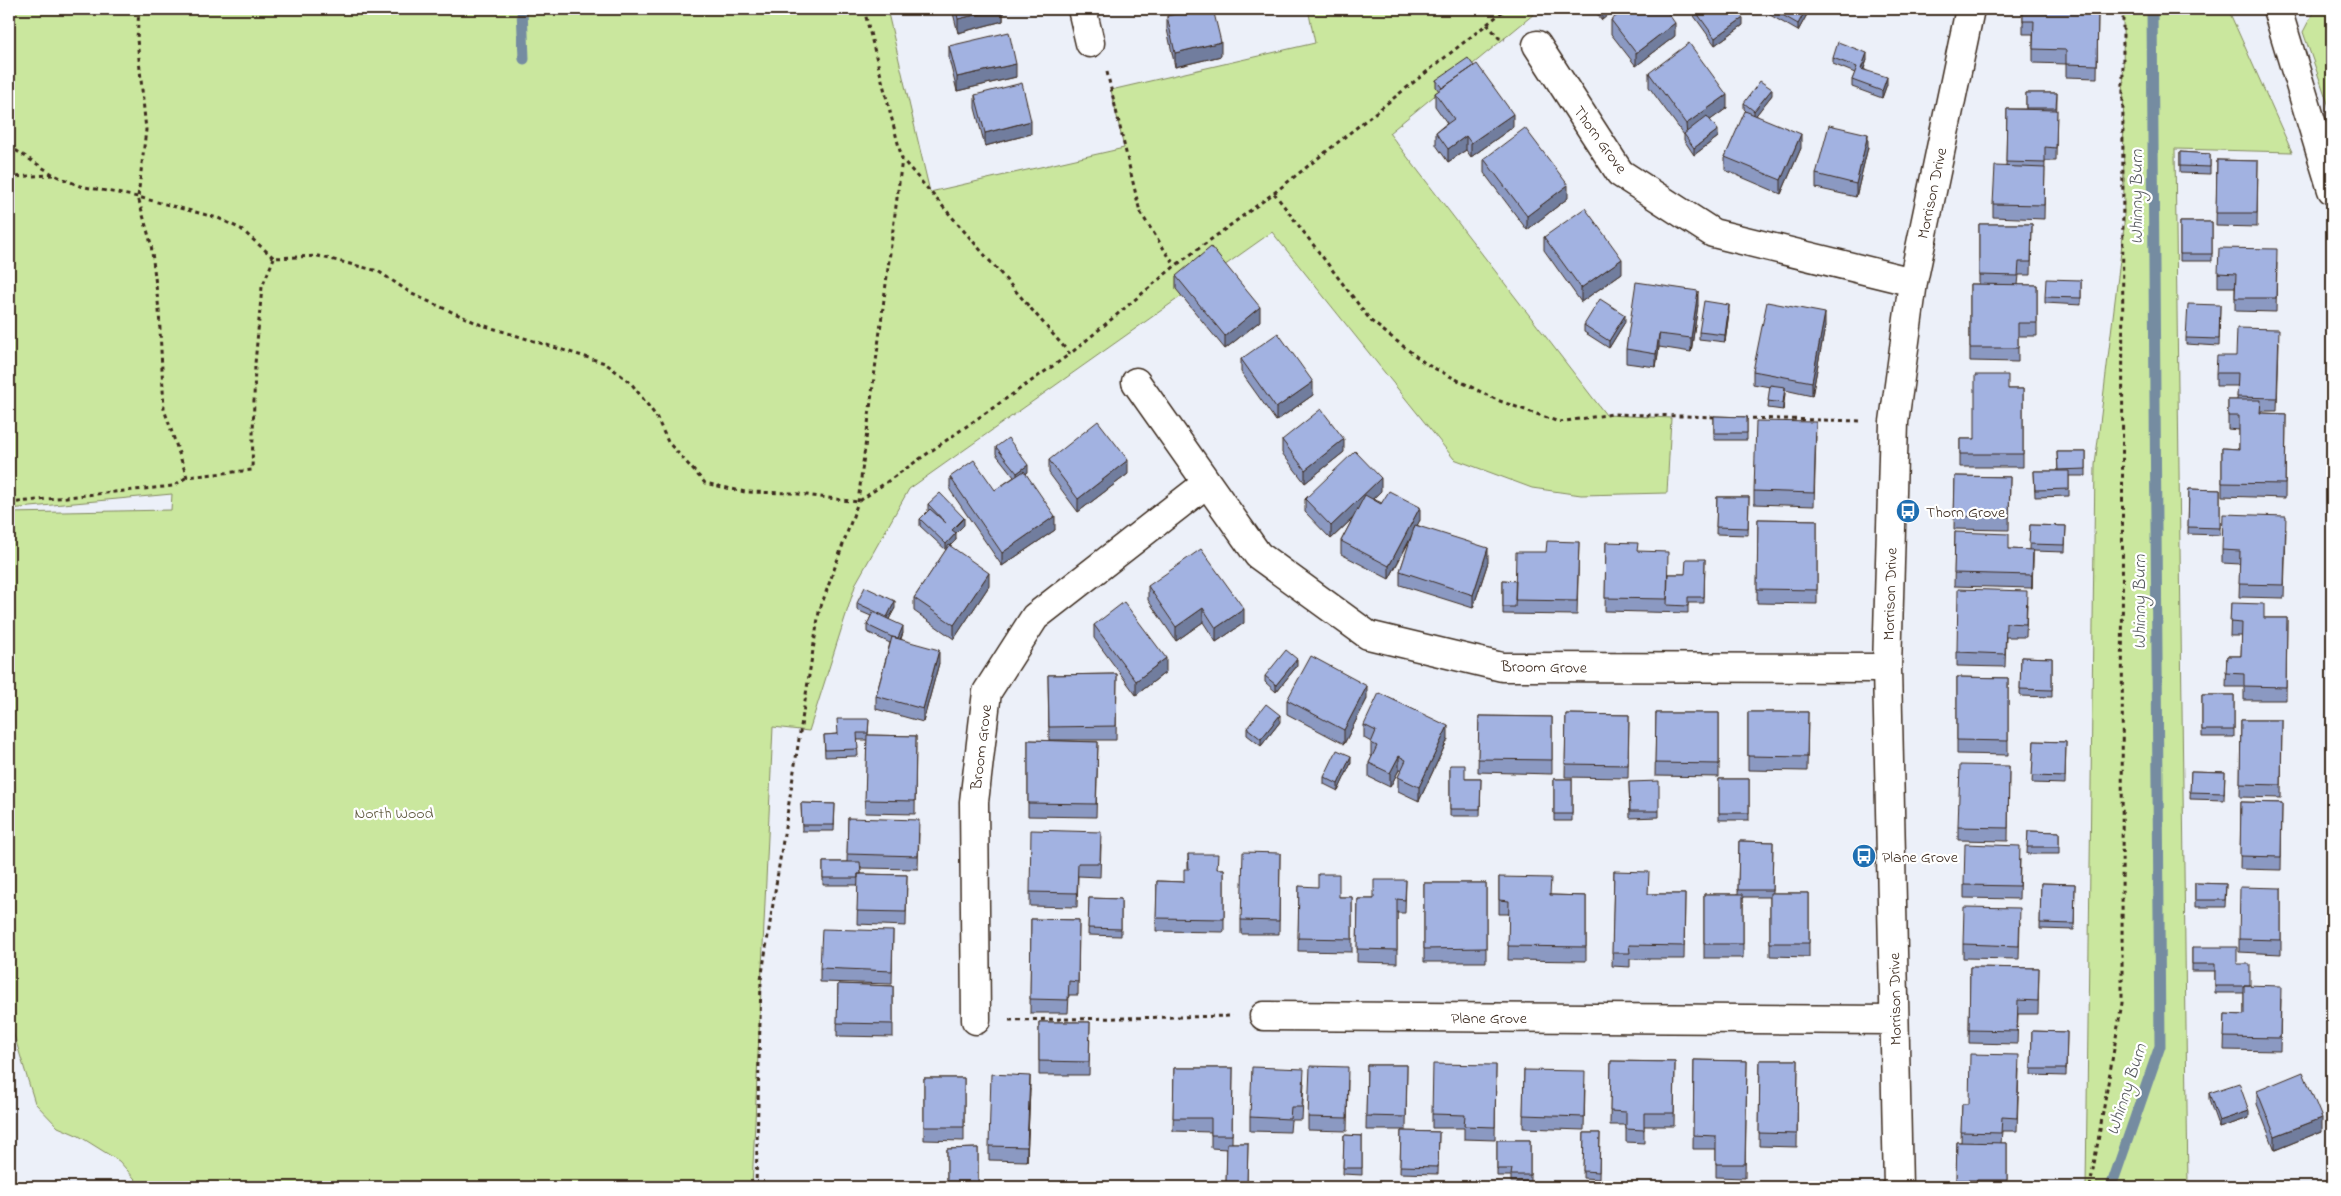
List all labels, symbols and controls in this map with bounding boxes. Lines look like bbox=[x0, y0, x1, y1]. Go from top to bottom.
street label: Thorn Grove bbox=[1566, 101, 1633, 180]
street label: Morrison Drive bbox=[1912, 145, 1954, 241]
water label: Whinny Burn bbox=[2125, 148, 2151, 244]
bus stop icon: Thorn Grove bbox=[1895, 498, 1921, 524]
place label: Thorn Grove bbox=[1926, 501, 2006, 525]
street label: Morrison Drive bbox=[1877, 547, 1905, 641]
water label: Whinny Burn bbox=[2128, 553, 2154, 649]
street label: Broom Grove bbox=[1500, 655, 1588, 681]
street label: Broom Grove bbox=[965, 702, 999, 792]
park label: North Wood bbox=[354, 802, 434, 826]
bus stop icon: Plane Grove bbox=[1851, 843, 1877, 869]
place label: Plane Grove bbox=[1882, 846, 1959, 870]
street label: Morrison Drive bbox=[1883, 952, 1909, 1045]
street label: Plane Grove bbox=[1451, 1007, 1528, 1031]
water label: Whinny Burn bbox=[2101, 1039, 2155, 1139]

